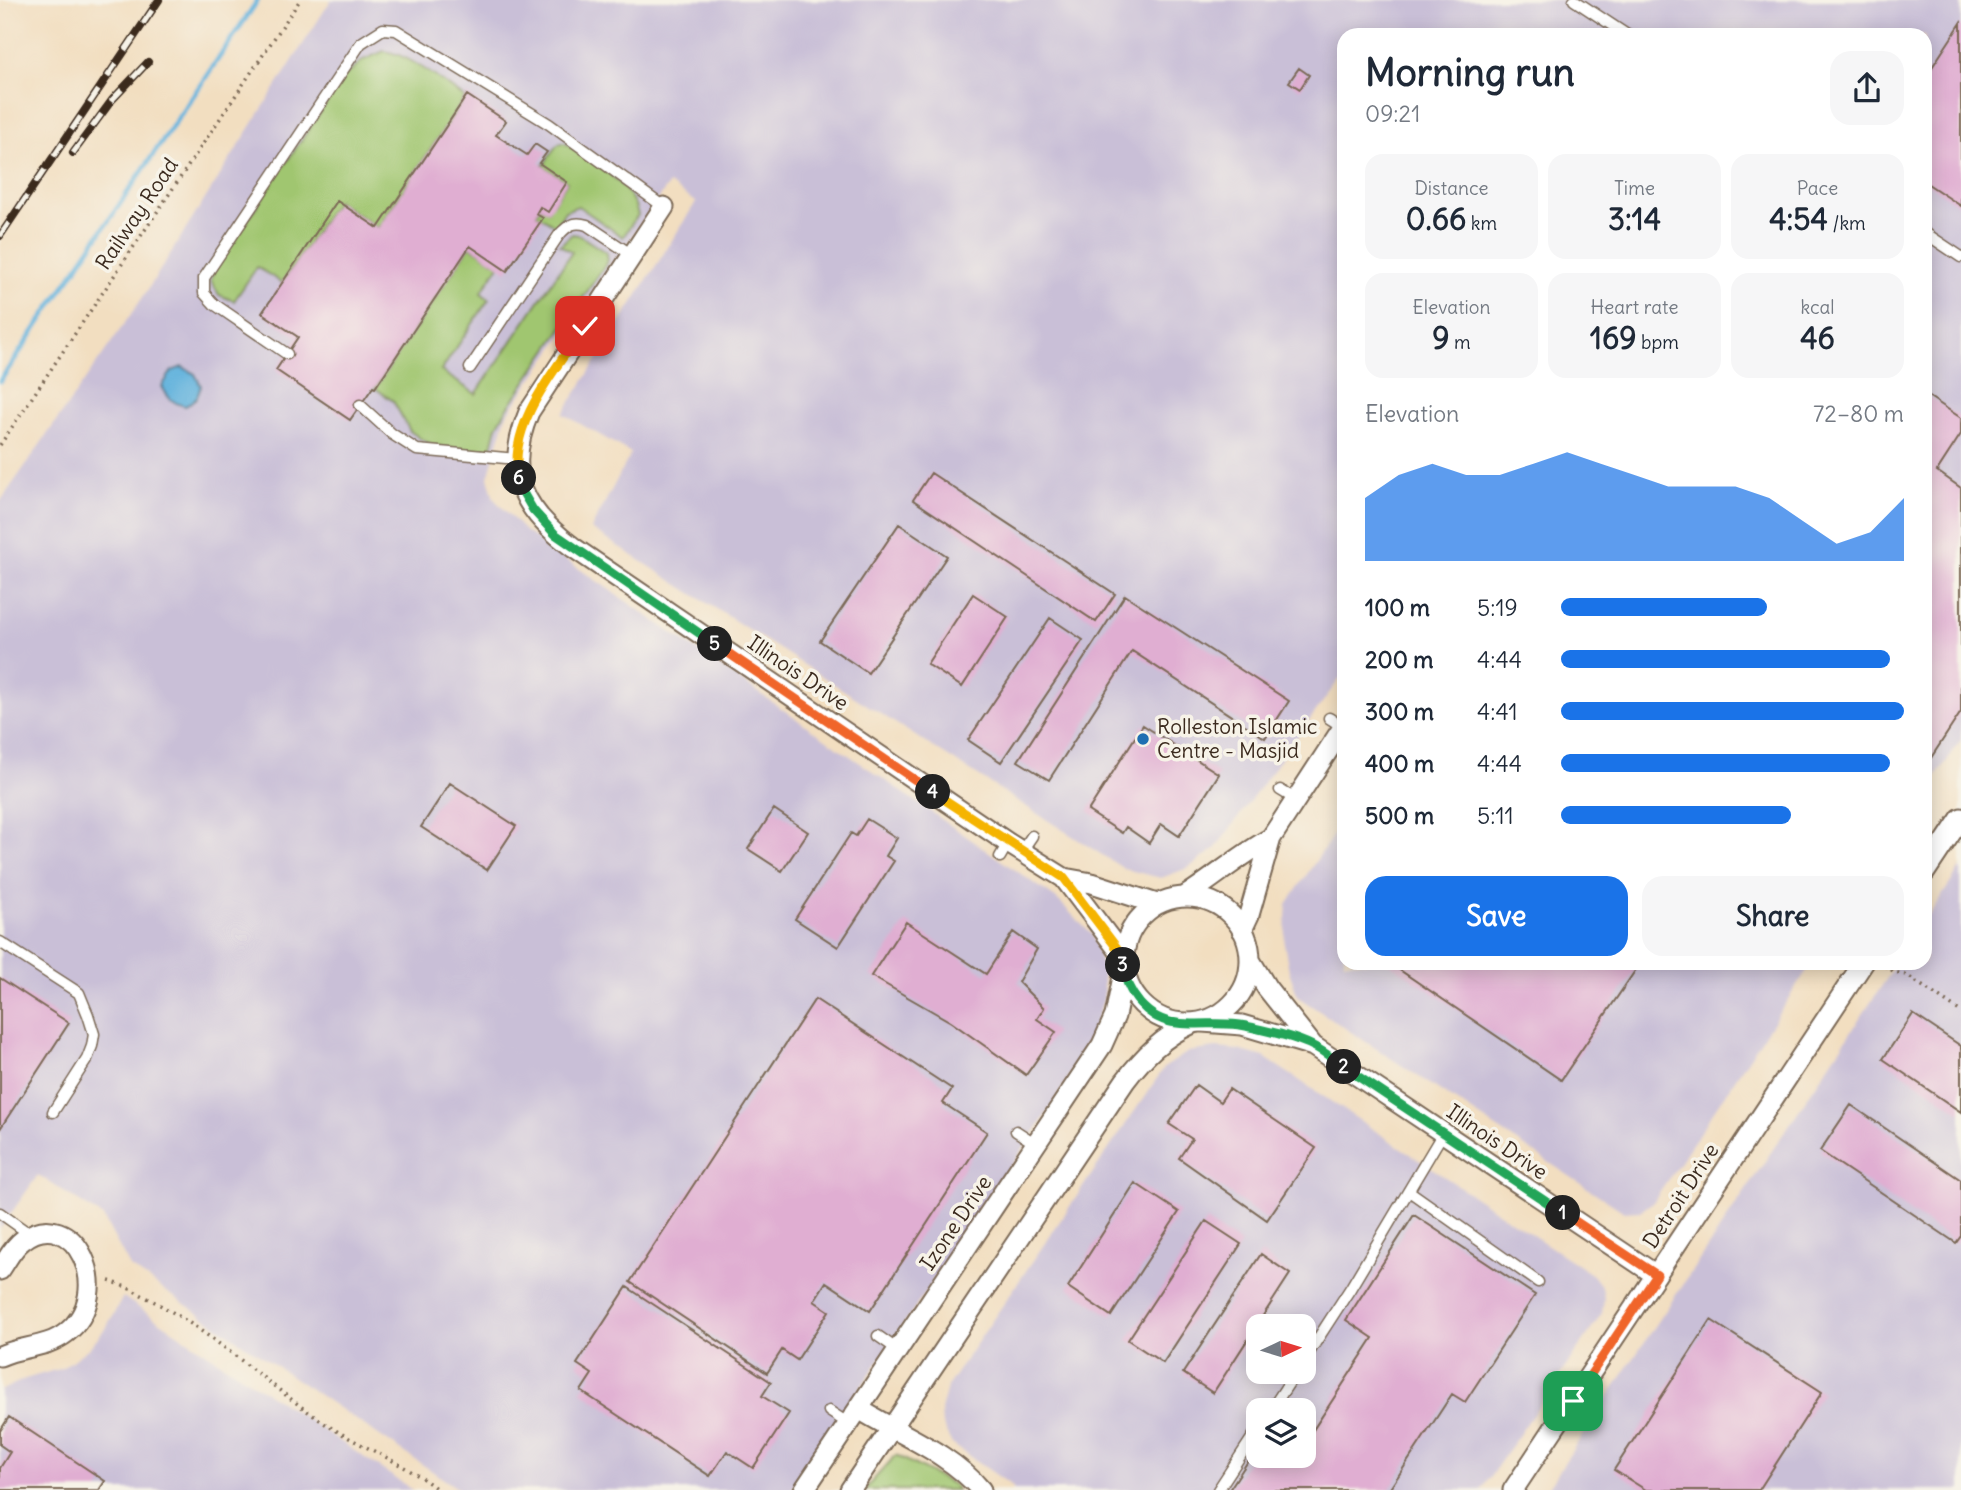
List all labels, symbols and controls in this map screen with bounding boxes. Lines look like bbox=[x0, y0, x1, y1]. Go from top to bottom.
text: Morning run bbox=[1365, 49, 1575, 96]
button: share bbox=[1830, 51, 1904, 125]
text: 09:21 bbox=[1365, 99, 1420, 128]
street label: Railway Road bbox=[89, 153, 184, 275]
text: Distance bbox=[1414, 176, 1489, 200]
text: Time bbox=[1614, 176, 1655, 200]
text: Pace bbox=[1797, 176, 1838, 200]
text: 0.66 bbox=[1406, 200, 1466, 238]
text: 3:14 bbox=[1608, 200, 1661, 238]
text: 4:54 bbox=[1769, 200, 1828, 238]
text: km bbox=[1466, 211, 1497, 235]
text: /km bbox=[1828, 211, 1866, 235]
text: Elevation bbox=[1413, 295, 1490, 319]
text: Heart rate bbox=[1590, 295, 1679, 319]
text: kcal bbox=[1800, 295, 1835, 319]
pin bbox=[555, 296, 615, 356]
icon: check bbox=[566, 307, 604, 345]
text: 9 bbox=[1432, 319, 1450, 357]
text: 169 bbox=[1590, 319, 1636, 357]
text: 46 bbox=[1800, 319, 1835, 357]
text: m bbox=[1450, 330, 1471, 354]
text: bpm bbox=[1636, 330, 1679, 354]
text: Elevation bbox=[1365, 399, 1459, 428]
text: 72–80 m bbox=[1813, 399, 1904, 428]
pin: 6 bbox=[502, 461, 536, 496]
text: 6 bbox=[513, 465, 524, 489]
text: 100 m bbox=[1365, 593, 1430, 622]
text: 5:19 bbox=[1477, 593, 1518, 622]
pin: 5 bbox=[698, 626, 732, 662]
street label: Illinois Drive bbox=[743, 629, 854, 716]
text: 5 bbox=[709, 631, 720, 655]
text: 200 m bbox=[1365, 645, 1434, 674]
text: 4:44 bbox=[1477, 645, 1522, 674]
text: 300 m bbox=[1365, 697, 1434, 726]
text: 4:41 bbox=[1477, 697, 1518, 726]
place label: Rolleston Islamic Centre - Masjid bbox=[1157, 713, 1318, 764]
marker: Rolleston Islamic Centre - Masjid bbox=[1135, 731, 1151, 747]
text: 400 m bbox=[1365, 749, 1434, 778]
text: 4:44 bbox=[1477, 749, 1522, 778]
pin: 4 bbox=[916, 774, 950, 810]
text: 4 bbox=[927, 779, 938, 803]
text: 500 m bbox=[1365, 801, 1434, 830]
text: 5:11 bbox=[1477, 801, 1514, 830]
button: Save bbox=[1365, 876, 1628, 956]
button: Share bbox=[1642, 876, 1904, 956]
pin: 3 bbox=[1106, 948, 1140, 982]
text: 3 bbox=[1117, 952, 1128, 976]
pin: 2 bbox=[1326, 1050, 1362, 1084]
text: 2 bbox=[1338, 1054, 1349, 1078]
street label: Illinois Drive bbox=[1442, 1098, 1553, 1185]
street label: Detroit Drive bbox=[1637, 1138, 1725, 1253]
street label: Izone Drive bbox=[914, 1170, 997, 1275]
pin: 1 bbox=[1546, 1196, 1580, 1230]
text: 1 bbox=[1559, 1200, 1566, 1224]
north arrow bbox=[1246, 1314, 1316, 1384]
map controls bbox=[1246, 1314, 1316, 1468]
pin bbox=[1543, 1371, 1603, 1431]
icon: arrive bbox=[1554, 1382, 1592, 1420]
button: layers bbox=[1246, 1398, 1316, 1468]

